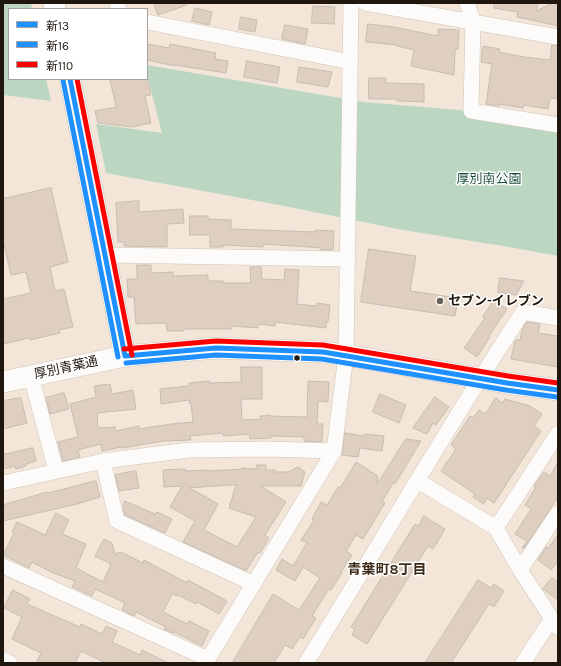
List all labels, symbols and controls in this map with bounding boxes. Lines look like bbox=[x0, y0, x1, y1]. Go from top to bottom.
legend bbox=[8, 8, 148, 80]
text: 新13 bbox=[46, 19, 69, 33]
text: 新16 bbox=[46, 39, 69, 53]
text: 新110 bbox=[46, 59, 73, 73]
park label: 厚別南公園 bbox=[457, 171, 521, 187]
place label: セブン-イレブン bbox=[448, 293, 544, 309]
marker: セブン-イレブン bbox=[435, 296, 445, 306]
unlabelled marker bbox=[292, 353, 302, 363]
street label: 厚別青葉通 bbox=[33, 354, 99, 382]
district label: 青葉町8丁目 bbox=[347, 562, 427, 578]

